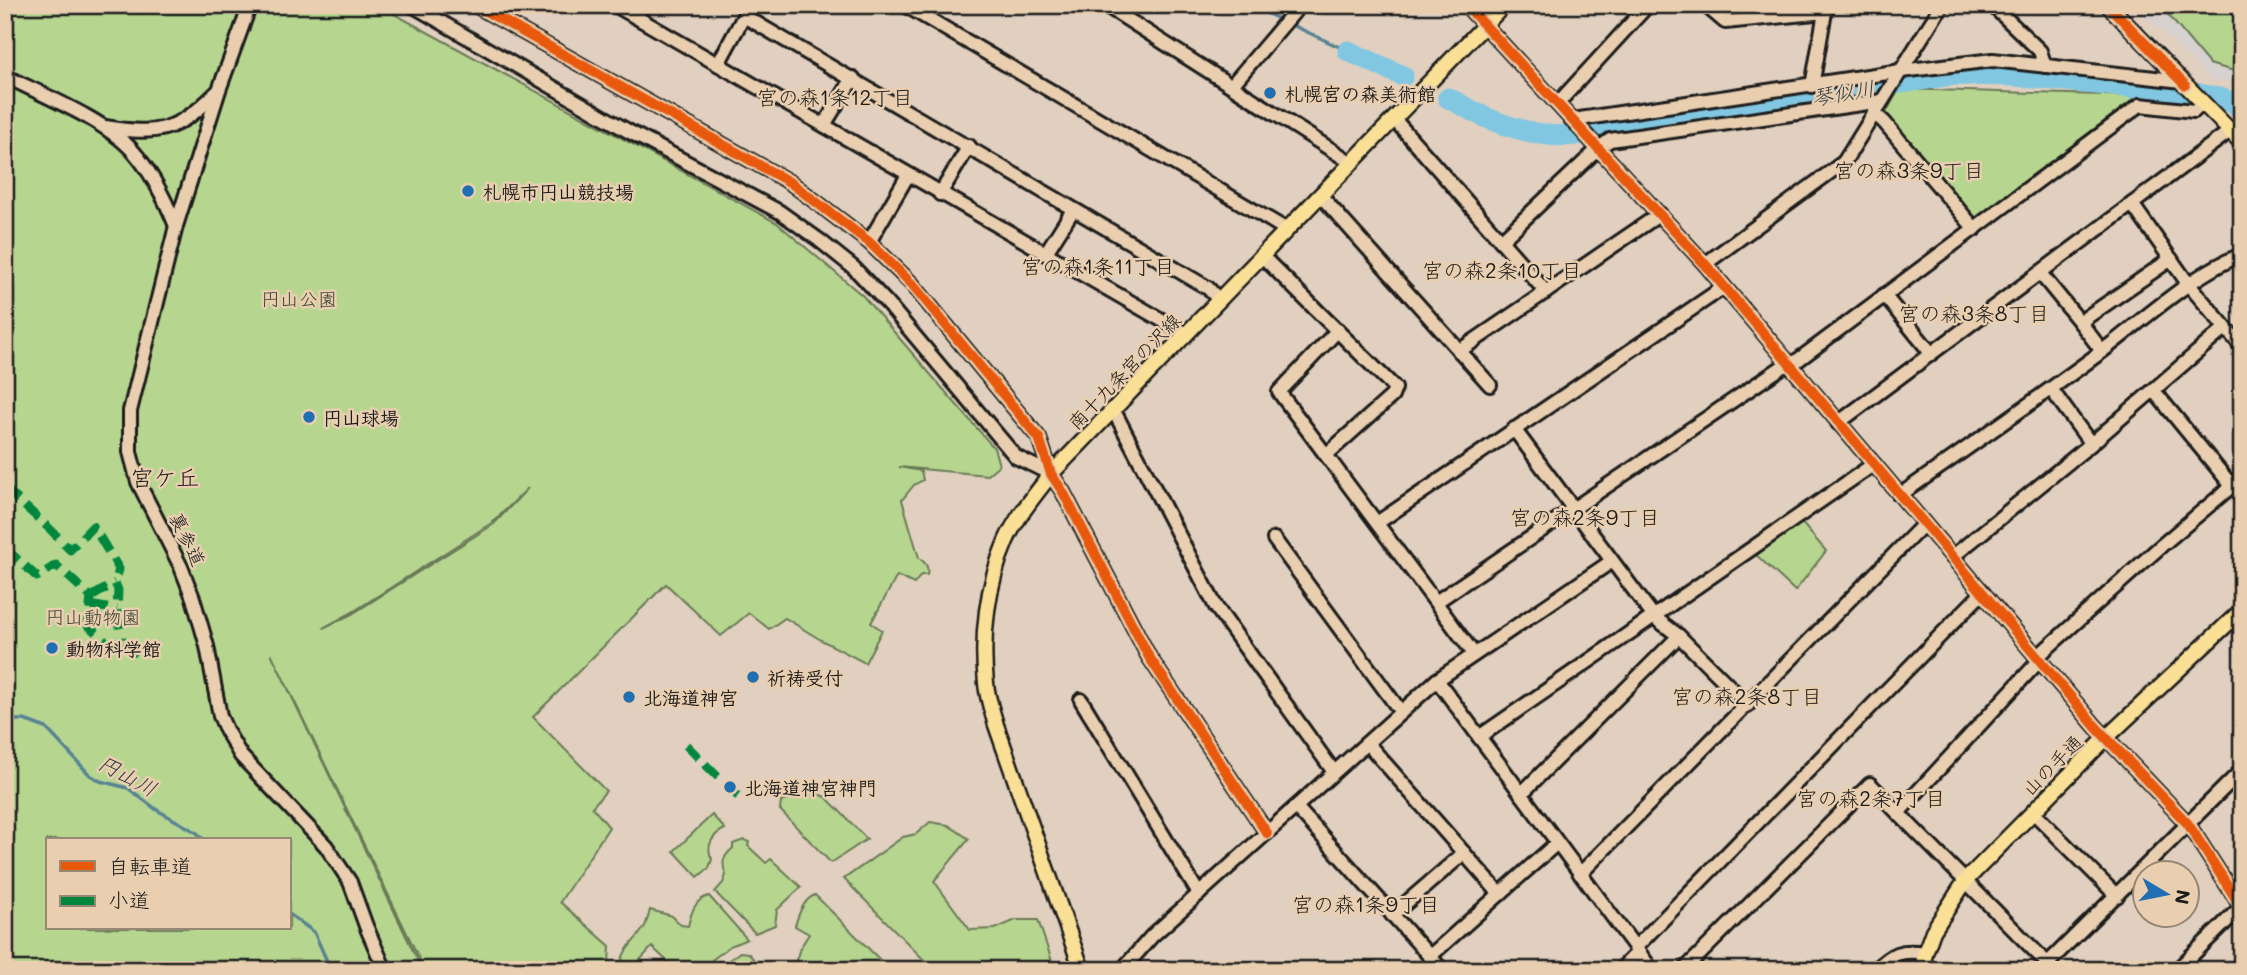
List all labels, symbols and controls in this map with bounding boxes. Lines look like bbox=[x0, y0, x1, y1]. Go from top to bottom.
water label: 琴似川 bbox=[1810, 74, 1876, 110]
place label: 札幌宮の森美術館 bbox=[1284, 81, 1436, 106]
district label: 宮の森1条12丁目 bbox=[757, 83, 913, 110]
marker: 札幌宮の森美術館 bbox=[1262, 85, 1278, 101]
district label: 宮の森3条9丁目 bbox=[1834, 156, 1984, 183]
place label: 札幌市円山競技場 bbox=[482, 179, 634, 204]
marker: 札幌市円山競技場 bbox=[460, 183, 476, 199]
district label: 宮の森1条11丁目 bbox=[1021, 252, 1175, 279]
district label: 宮の森2条10丁目 bbox=[1422, 256, 1582, 283]
park label: 円山公園 bbox=[261, 286, 337, 311]
district label: 宮の森3条8丁目 bbox=[1898, 299, 2050, 326]
street label: 南十九条宮の沢線 bbox=[1062, 308, 1186, 434]
place label: 円山球場 bbox=[323, 405, 399, 430]
marker: 円山球場 bbox=[301, 409, 317, 425]
district label: 宮ケ丘 bbox=[131, 462, 200, 492]
district label: 宮の森2条9丁目 bbox=[1510, 503, 1660, 530]
street label: 裏参道 bbox=[164, 508, 212, 570]
park label: 円山動物園 bbox=[45, 604, 141, 629]
place label: 動物科学館 bbox=[66, 636, 161, 661]
marker: 動物科学館 bbox=[44, 640, 60, 656]
place label: 祈祷受付 bbox=[767, 665, 843, 690]
marker: 祈祷受付 bbox=[745, 669, 761, 685]
district label: 宮の森2条8丁目 bbox=[1672, 682, 1822, 709]
place label: 北海道神宮 bbox=[643, 685, 738, 710]
marker: 北海道神宮 bbox=[621, 689, 637, 705]
street label: 山の手通 bbox=[2016, 729, 2088, 801]
water label: 円山川 bbox=[94, 748, 162, 802]
place label: 北海道神宮神門 bbox=[744, 775, 877, 800]
marker: 北海道神宮神門 bbox=[722, 779, 738, 795]
district label: 宮の森2条7丁目 bbox=[1796, 784, 1946, 811]
legend bbox=[46, 838, 290, 930]
text: 自転車道 bbox=[108, 852, 192, 879]
north arrow bbox=[2132, 860, 2202, 930]
text: 小道 bbox=[108, 886, 150, 913]
text: N bbox=[2170, 888, 2197, 906]
district label: 宮の森1条9丁目 bbox=[1292, 890, 1440, 917]

